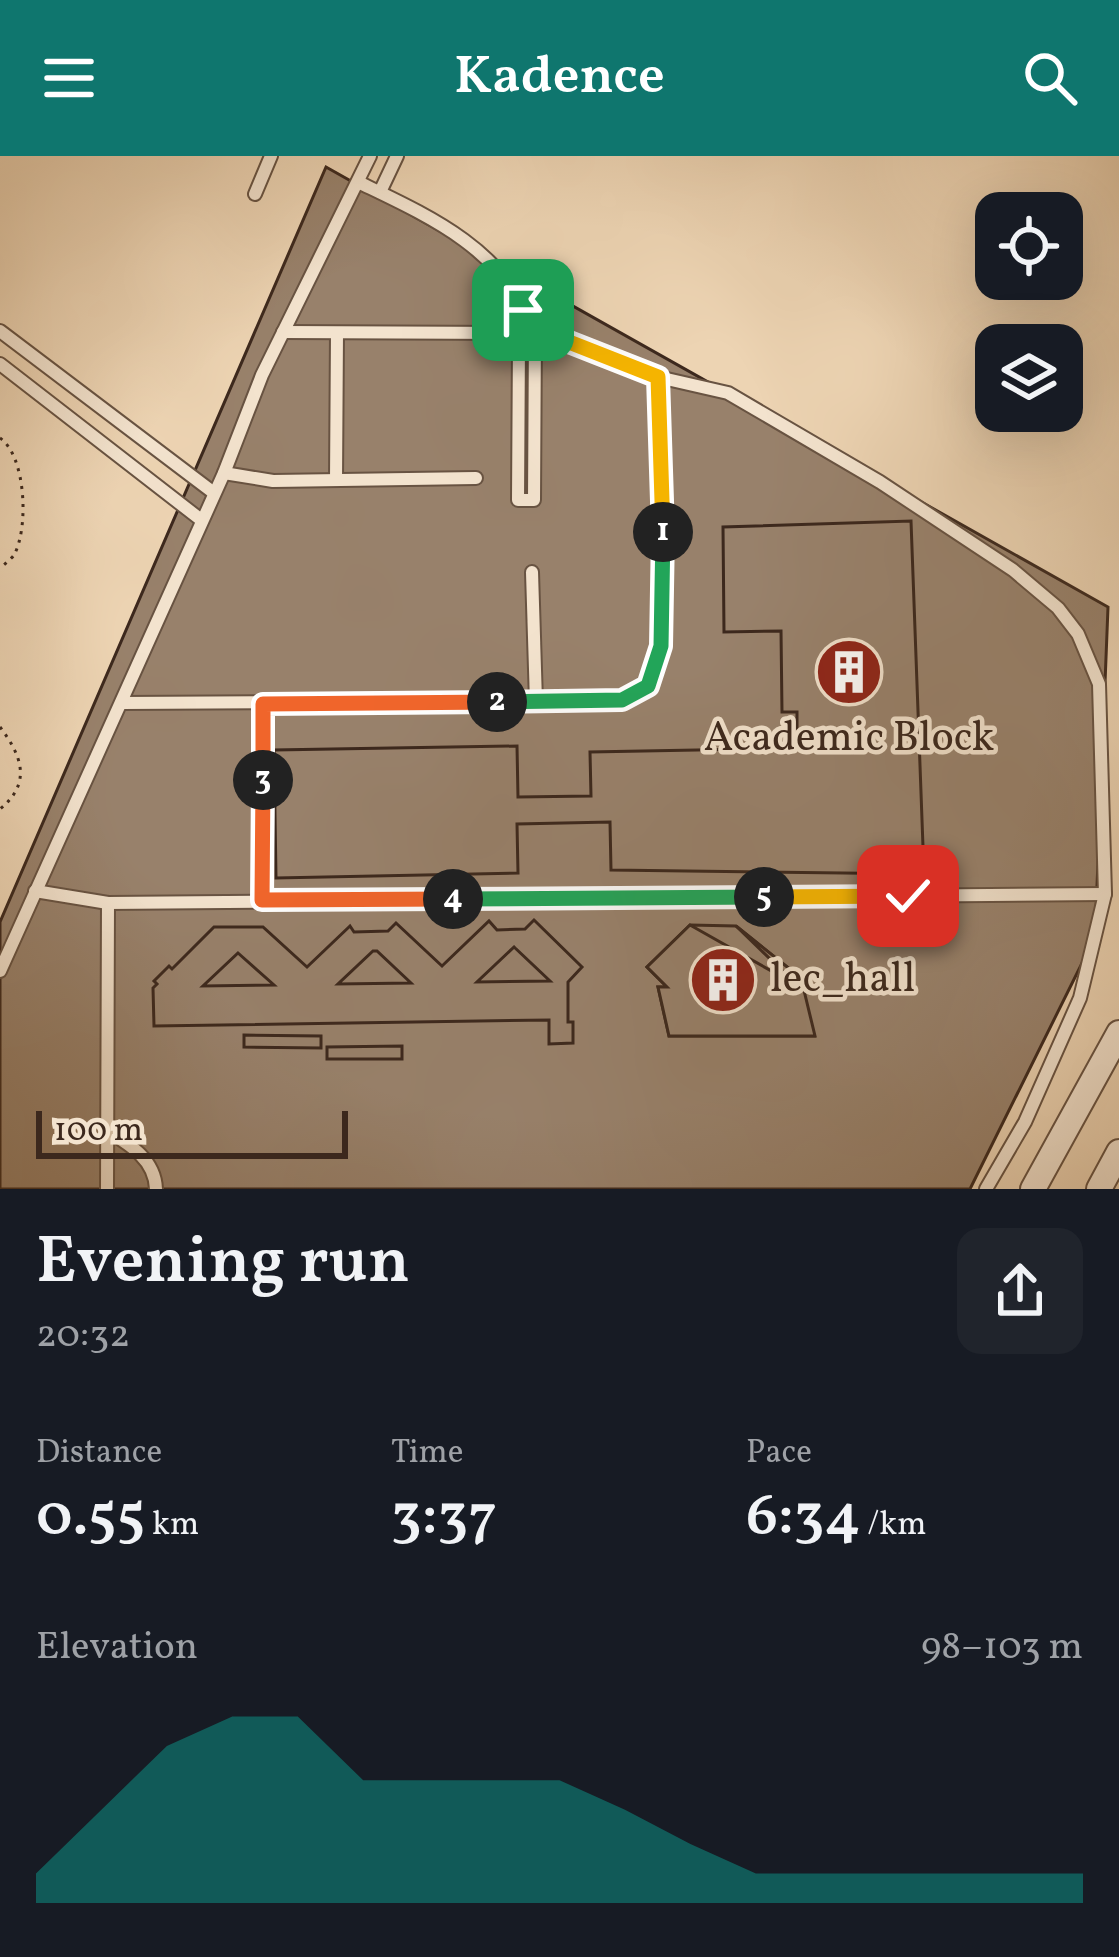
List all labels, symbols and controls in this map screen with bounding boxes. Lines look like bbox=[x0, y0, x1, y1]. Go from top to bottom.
text: Kadence bbox=[454, 41, 665, 116]
icon: menu bbox=[36, 45, 102, 111]
icon: search bbox=[1017, 45, 1083, 111]
map controls bbox=[975, 192, 1083, 432]
button: locate bbox=[975, 192, 1083, 300]
pin bbox=[472, 259, 574, 361]
icon: arrive bbox=[490, 277, 556, 343]
button: layers bbox=[975, 324, 1083, 432]
pin: 1 bbox=[633, 502, 693, 562]
text: 1 bbox=[656, 509, 670, 555]
building icon: Academic Block bbox=[814, 637, 884, 707]
pin: 2 bbox=[467, 672, 527, 732]
text: 2 bbox=[488, 679, 506, 725]
place label: Academic Block bbox=[704, 710, 994, 769]
pin: 3 bbox=[233, 750, 293, 810]
text: 3 bbox=[255, 757, 271, 803]
pin bbox=[857, 845, 959, 947]
icon: check bbox=[875, 863, 941, 929]
pin: 5 bbox=[734, 867, 794, 927]
pin: 4 bbox=[423, 869, 483, 929]
text: 5 bbox=[756, 874, 772, 920]
text: 4 bbox=[443, 876, 463, 922]
building icon: lec_hall bbox=[688, 945, 758, 1015]
place label: lec_hall bbox=[770, 951, 915, 1010]
scale bar bbox=[36, 1105, 348, 1158]
text: 100 m bbox=[54, 1109, 143, 1155]
text: Evening run bbox=[36, 1218, 410, 1310]
button: share bbox=[957, 1228, 1083, 1354]
text: 20:32 bbox=[36, 1309, 130, 1363]
text: Distance bbox=[36, 1431, 162, 1477]
text: Time bbox=[391, 1431, 463, 1477]
text: Pace bbox=[746, 1431, 812, 1477]
text: 0.55 bbox=[36, 1477, 145, 1560]
text: 3:37 bbox=[391, 1477, 497, 1560]
text: 6:34 bbox=[746, 1477, 861, 1560]
text: km bbox=[145, 1503, 199, 1549]
text: /km bbox=[861, 1503, 927, 1549]
text: Elevation bbox=[36, 1621, 198, 1675]
text: 98–103 m bbox=[921, 1621, 1083, 1675]

